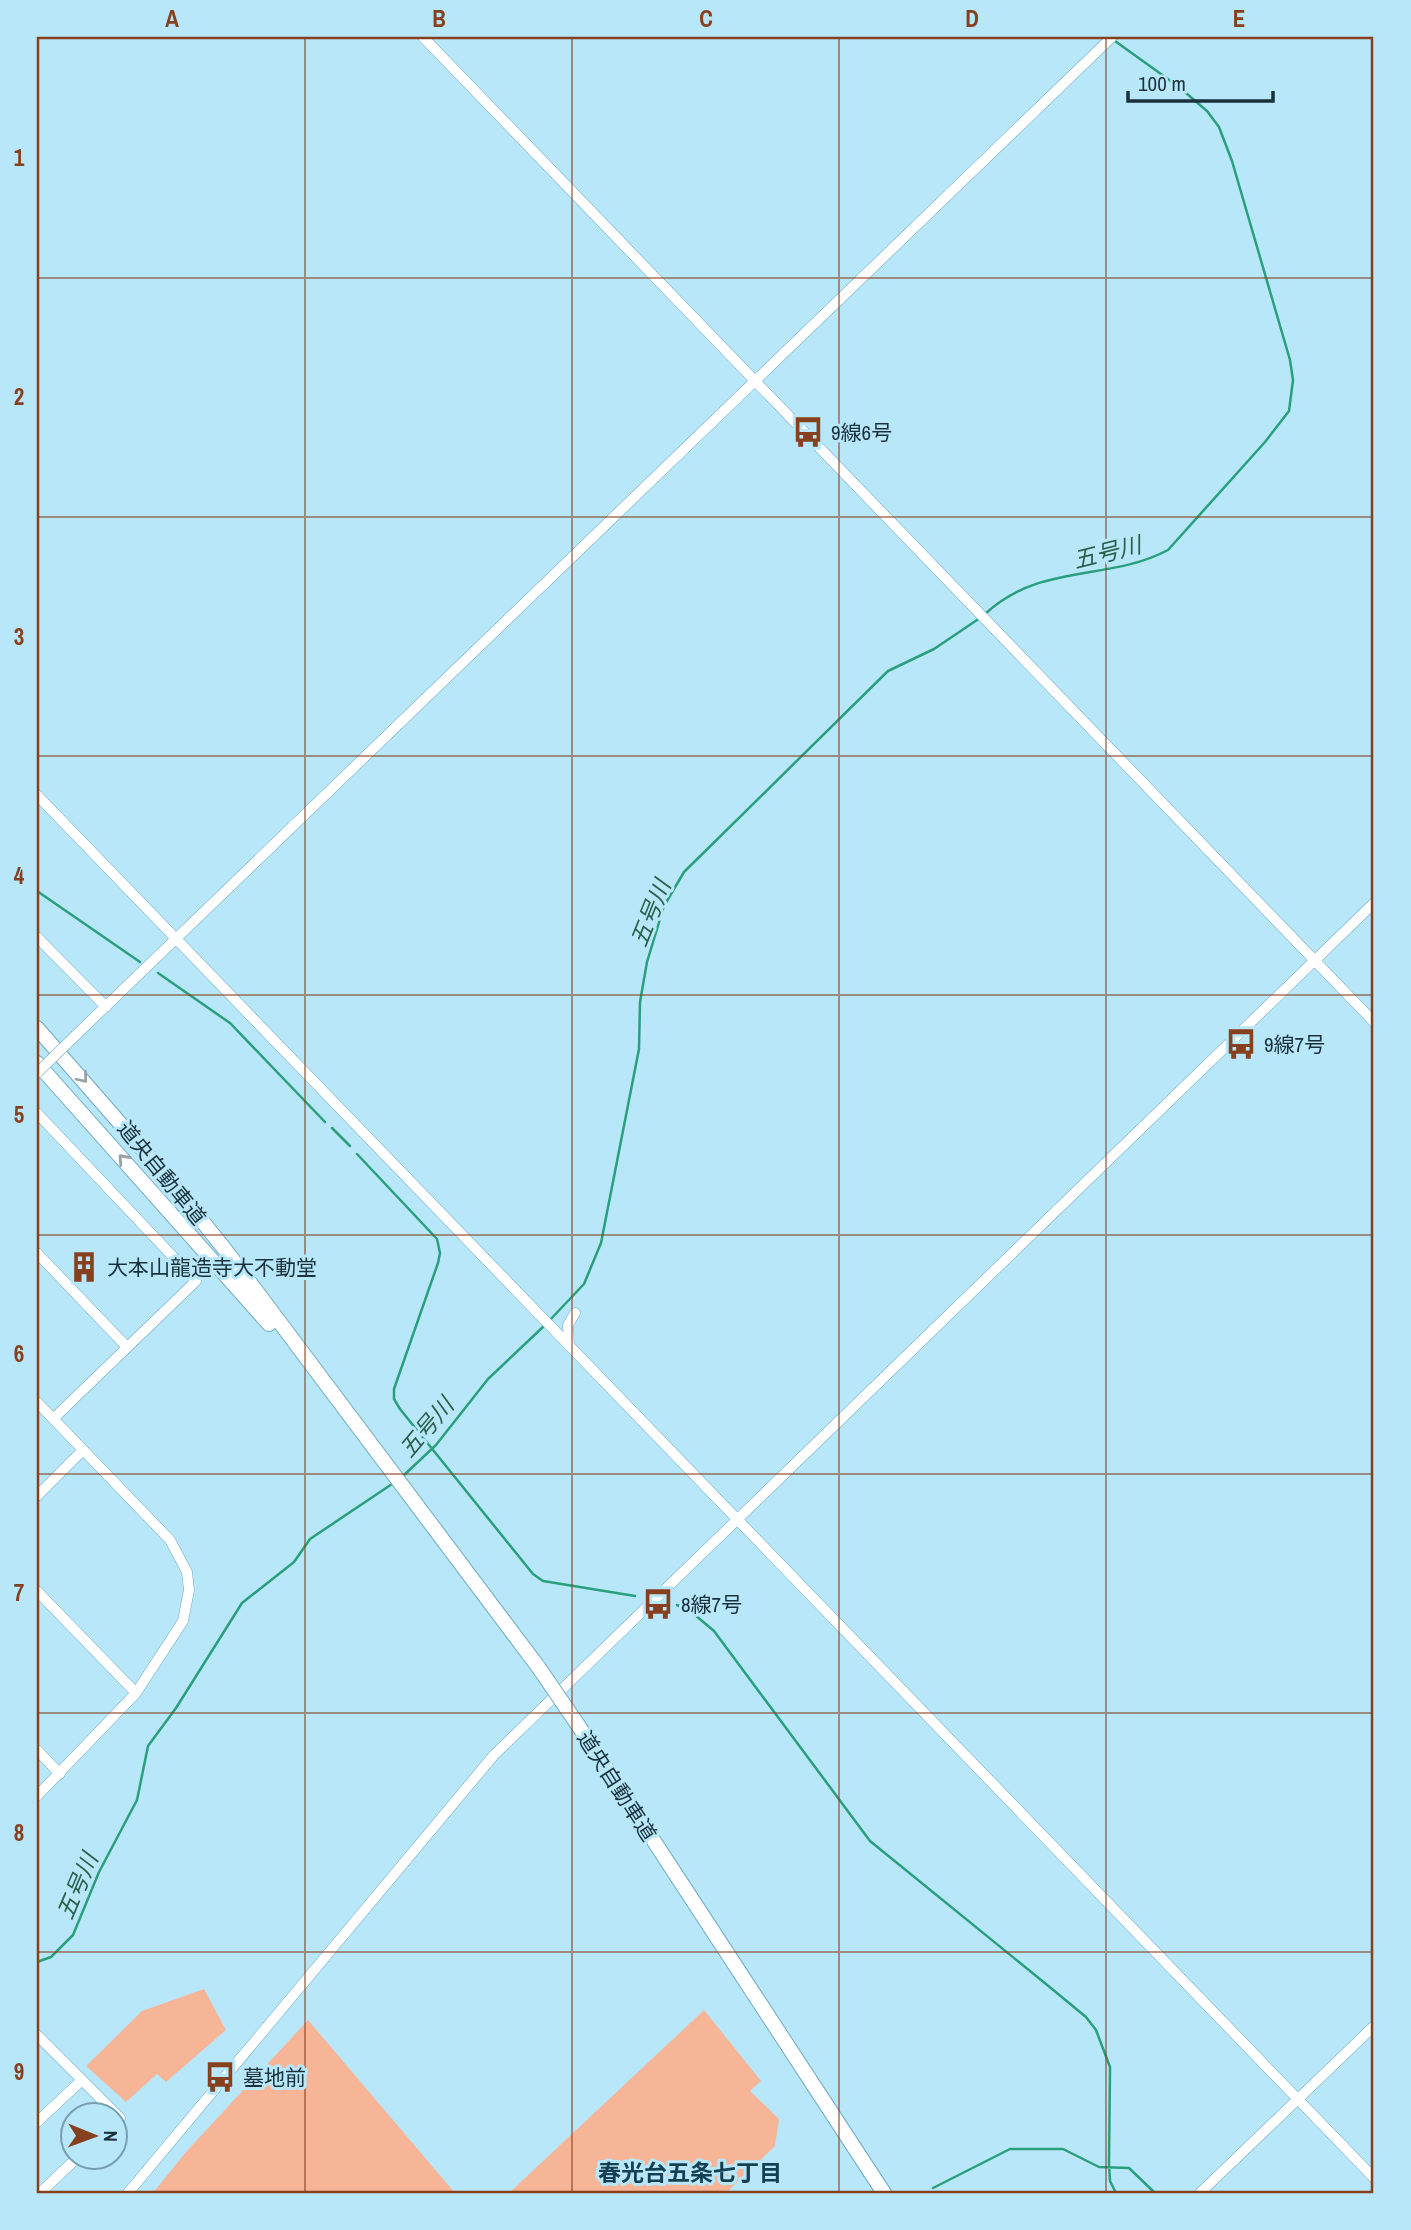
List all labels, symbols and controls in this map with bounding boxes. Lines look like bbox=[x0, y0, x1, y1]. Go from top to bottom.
text: A bbox=[165, 3, 179, 34]
text: B bbox=[432, 3, 446, 34]
text: C bbox=[699, 3, 713, 34]
text: D bbox=[965, 3, 979, 34]
text: E bbox=[1233, 3, 1245, 34]
scale bar bbox=[1128, 60, 1273, 104]
text: 100 m bbox=[1138, 69, 1186, 98]
text: 1 bbox=[14, 142, 25, 173]
text: 2 bbox=[14, 381, 24, 412]
bus stop icon: 9線6号 bbox=[791, 415, 825, 449]
place label: 9線6号 bbox=[831, 418, 892, 447]
water label: 五号川 bbox=[1070, 528, 1147, 575]
text: 3 bbox=[14, 621, 24, 652]
text: 4 bbox=[14, 860, 25, 891]
water label: 五号川 bbox=[623, 872, 678, 951]
bus stop icon: 9線7号 bbox=[1224, 1027, 1258, 1061]
place label: 9線7号 bbox=[1264, 1030, 1325, 1059]
one-way arrow bbox=[75, 1070, 87, 1083]
text: 5 bbox=[14, 1099, 24, 1130]
street label: 道央自動車道 bbox=[111, 1115, 213, 1231]
one-way arrow bbox=[119, 1154, 131, 1167]
building icon: 大本山龍造寺大不動堂 bbox=[67, 1250, 101, 1284]
place label: 大本山龍造寺大不動堂 bbox=[107, 1253, 317, 1282]
text: 6 bbox=[14, 1338, 24, 1369]
water label: 五号川 bbox=[392, 1388, 462, 1463]
text: 7 bbox=[14, 1577, 24, 1608]
bus stop icon: 8線7号 bbox=[641, 1587, 675, 1621]
place label: 8線7号 bbox=[681, 1590, 742, 1619]
street label: 道央自動車道 bbox=[571, 1725, 663, 1847]
text: 8 bbox=[14, 1817, 24, 1848]
water label: 五号川 bbox=[49, 1845, 106, 1924]
text: 9 bbox=[14, 2056, 24, 2087]
bus stop icon: 墓地前 bbox=[203, 2060, 237, 2094]
place label: 墓地前 bbox=[243, 2063, 306, 2092]
north arrow bbox=[60, 2100, 130, 2170]
text: N bbox=[98, 2130, 124, 2142]
district label: 春光台五条七丁目 bbox=[598, 2157, 782, 2188]

